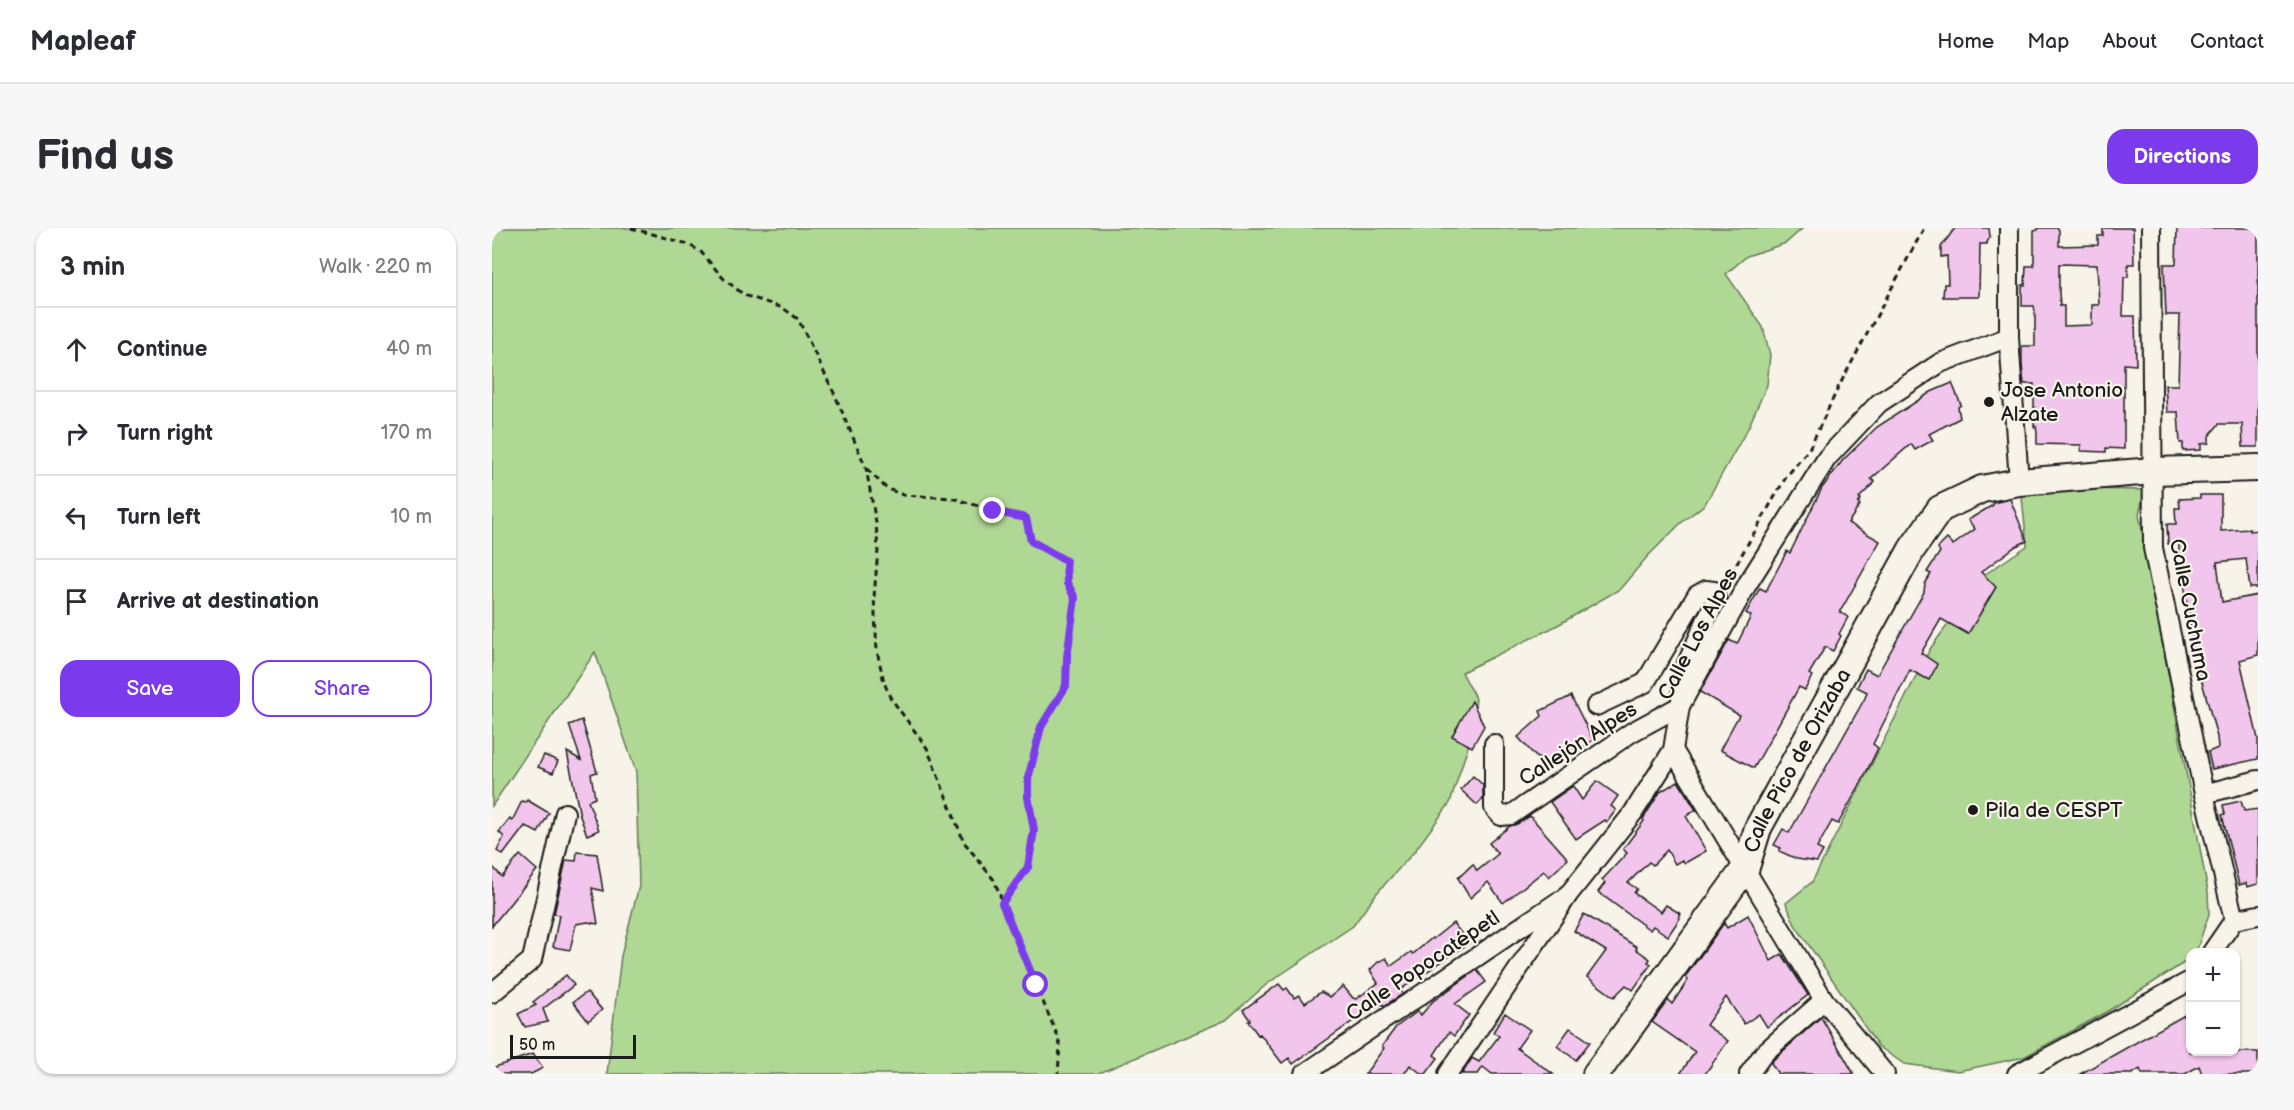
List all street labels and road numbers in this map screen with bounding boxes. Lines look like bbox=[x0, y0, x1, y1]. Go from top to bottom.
street label: Calle Cuchuma bbox=[2164, 537, 2216, 683]
street label: Calle Los Alpes bbox=[1653, 564, 1743, 704]
street label: Calle Pico de Orizaba bbox=[1739, 664, 1856, 856]
street label: Callejón Alpes bbox=[1514, 697, 1642, 791]
street label: Calle Popocatépetl bbox=[1341, 905, 1505, 1027]

